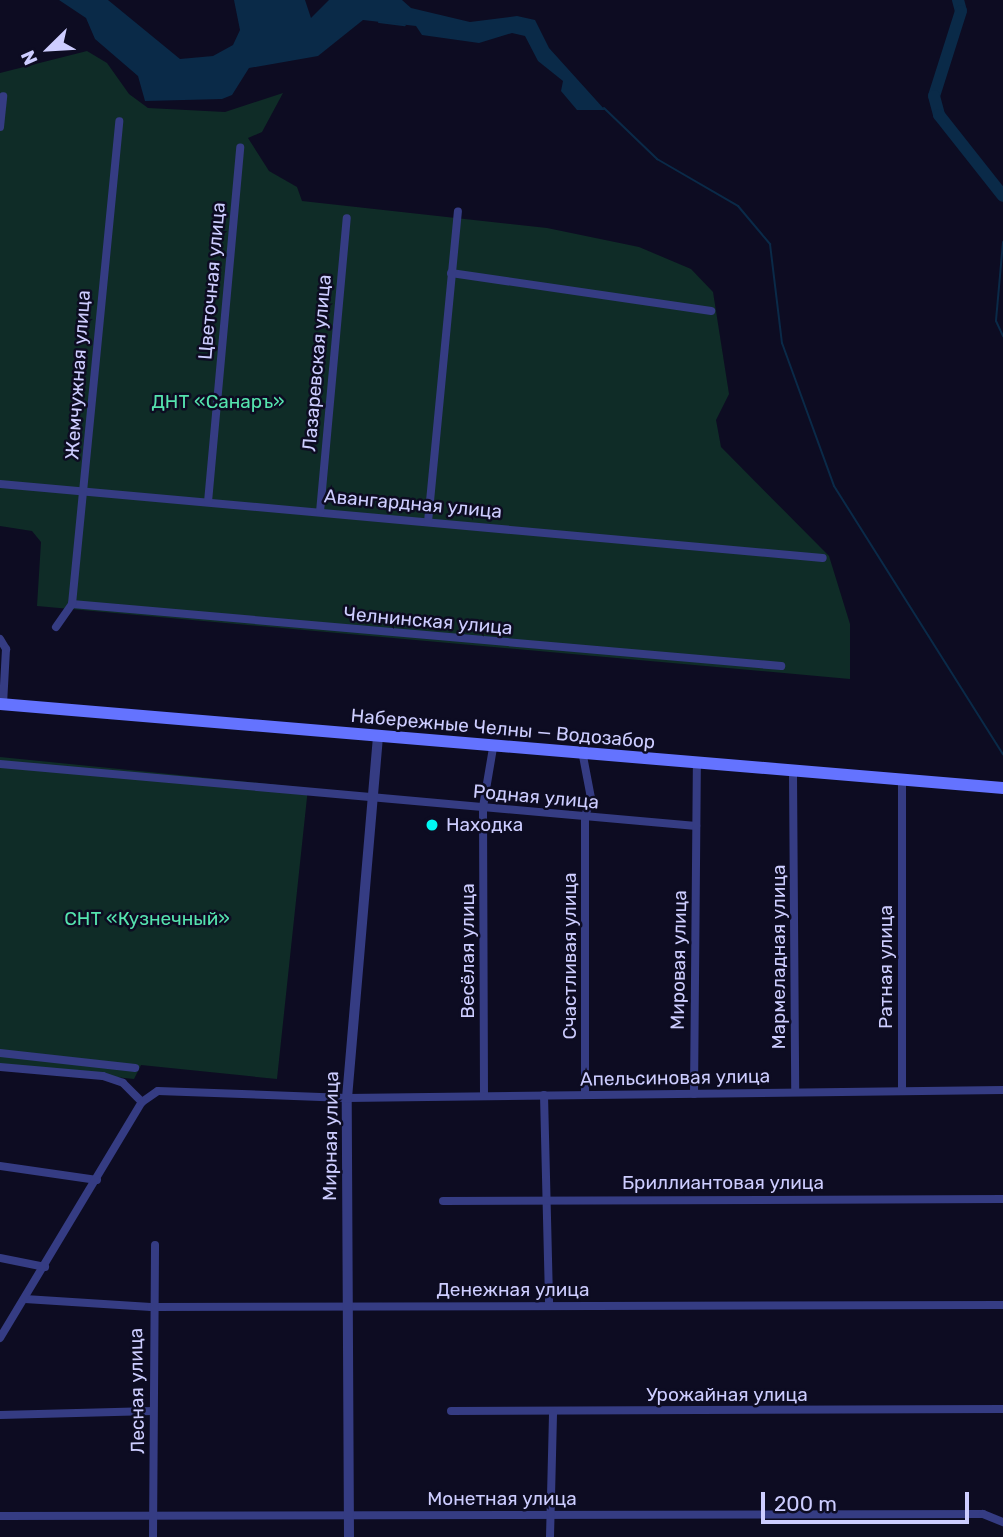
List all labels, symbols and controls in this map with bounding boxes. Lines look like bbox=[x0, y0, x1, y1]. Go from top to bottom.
north arrow bbox=[14, 14, 84, 84]
text: N bbox=[16, 47, 43, 69]
street label: Цветочная улица bbox=[194, 201, 230, 361]
street label: Лазаревская улица bbox=[298, 274, 336, 452]
street label: Жемчужная улица bbox=[61, 289, 95, 461]
park label: ДНТ «Санаръ» bbox=[151, 391, 285, 413]
street label: Авангардная улица bbox=[323, 485, 503, 523]
street label: Челнинская улица bbox=[343, 602, 513, 640]
street label: Набережные Челны — Водозабор bbox=[350, 704, 656, 754]
street label: Родная улица bbox=[472, 780, 600, 814]
place label: Находка bbox=[446, 814, 523, 836]
marker: Находка bbox=[424, 817, 440, 833]
street label: Мармеладная улица bbox=[768, 864, 790, 1050]
street label: Счастливая улица bbox=[559, 872, 581, 1040]
street label: Весёлая улица bbox=[457, 883, 479, 1019]
street label: Мировая улица bbox=[666, 890, 692, 1030]
street label: Ратная улица bbox=[875, 905, 897, 1029]
park label: СНТ «Кузнечный» bbox=[64, 908, 230, 930]
street label: Апельсиновая улица bbox=[580, 1065, 770, 1091]
street label: Мирная улица bbox=[318, 1071, 344, 1201]
street label: Бриллиантовая улица bbox=[622, 1172, 824, 1194]
street label: Денежная улица bbox=[436, 1279, 590, 1301]
street label: Лесная улица bbox=[125, 1328, 149, 1454]
street label: Урожайная улица bbox=[646, 1384, 808, 1406]
scale bar bbox=[765, 1478, 973, 1522]
street label: Монетная улица bbox=[427, 1488, 577, 1510]
text: 200 m bbox=[774, 1491, 837, 1516]

